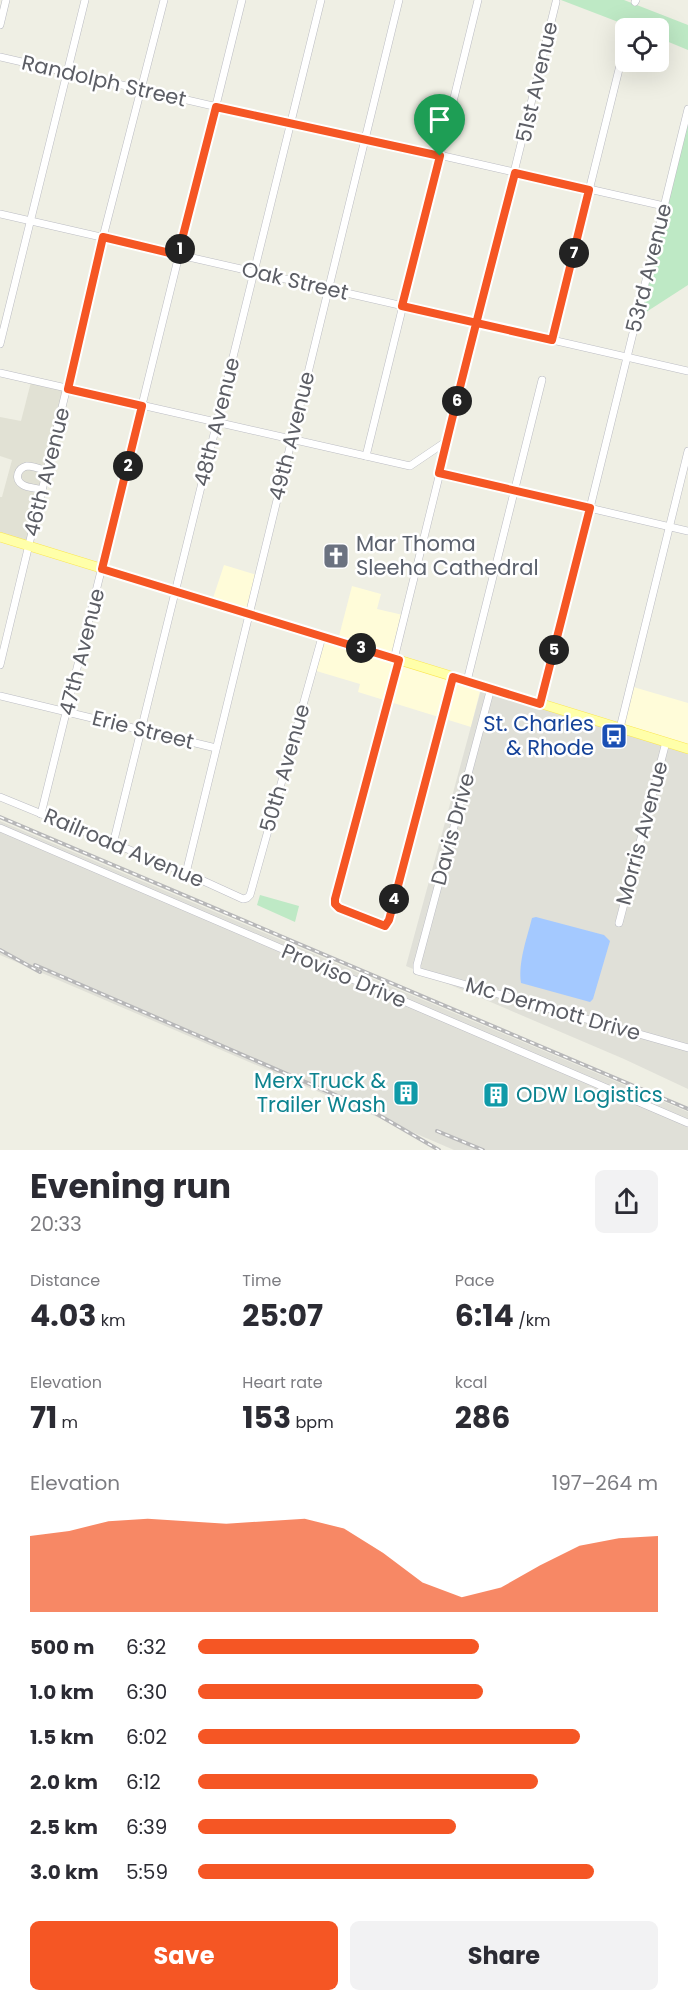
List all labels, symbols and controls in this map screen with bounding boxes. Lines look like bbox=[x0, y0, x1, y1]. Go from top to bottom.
map controls bbox=[615, 18, 669, 72]
button: locate bbox=[615, 18, 669, 72]
street label: 51st Avenue bbox=[509, 19, 564, 145]
street label: Randolph Street bbox=[19, 47, 189, 114]
pin bbox=[414, 94, 465, 156]
icon: arrive bbox=[423, 103, 456, 136]
street label: 53rd Avenue bbox=[618, 200, 679, 335]
pin: 1 bbox=[165, 234, 195, 264]
text: 1 bbox=[177, 237, 183, 260]
pin: 7 bbox=[559, 238, 589, 268]
text: 7 bbox=[570, 241, 578, 264]
street label: Oak Street bbox=[239, 254, 351, 307]
street label: 48th Avenue bbox=[186, 354, 247, 489]
street label: 49th Avenue bbox=[261, 368, 322, 503]
pin: 6 bbox=[442, 386, 472, 416]
text: 6 bbox=[452, 389, 462, 412]
street label: 46th Avenue bbox=[16, 404, 77, 539]
pin: 2 bbox=[113, 451, 143, 481]
text: 2 bbox=[123, 454, 133, 477]
place label: Mar Thoma Sleeha Cathedral bbox=[356, 529, 539, 582]
church icon: Mar Thoma Sleeha Cathedral bbox=[321, 541, 351, 571]
street label: 47th Avenue bbox=[52, 585, 111, 719]
pin: 3 bbox=[346, 633, 376, 663]
pin: 5 bbox=[539, 635, 569, 665]
text: 3 bbox=[356, 636, 366, 659]
text: 5 bbox=[549, 638, 559, 661]
street label: 50th Avenue bbox=[252, 700, 317, 835]
street label: Erie Street bbox=[89, 703, 197, 756]
place label: St. Charles & Rhode bbox=[483, 709, 594, 762]
bus stop icon: St. Charles & Rhode bbox=[599, 721, 629, 751]
street label: Morris Avenue bbox=[608, 758, 675, 908]
street label: Davis Drive bbox=[424, 769, 481, 888]
street label: Railroad Avenue bbox=[40, 801, 209, 894]
pin: 4 bbox=[379, 884, 409, 914]
text: 4 bbox=[389, 887, 399, 910]
street label: Proviso Drive bbox=[277, 936, 411, 1015]
street label: Mc Dermott Drive bbox=[462, 970, 644, 1047]
place label: Merx Truck & Trailer Wash bbox=[254, 1066, 386, 1119]
building icon: Merx Truck & Trailer Wash bbox=[391, 1078, 421, 1108]
building icon: ODW Logistics bbox=[481, 1080, 511, 1110]
place label: ODW Logistics bbox=[516, 1080, 663, 1109]
text: Evening run bbox=[30, 1163, 231, 1210]
button: share bbox=[595, 1170, 658, 1233]
text: 20:33 bbox=[30, 1210, 82, 1238]
text: Distance bbox=[30, 1269, 100, 1292]
text: Time bbox=[242, 1269, 281, 1292]
text: Pace bbox=[455, 1269, 494, 1292]
text: 4.03 bbox=[30, 1294, 96, 1337]
text: 25:07 bbox=[242, 1294, 323, 1337]
text: 6:14 bbox=[455, 1294, 514, 1337]
text: km bbox=[96, 1309, 125, 1332]
text: /km bbox=[514, 1309, 551, 1332]
text: Elevation bbox=[30, 1371, 102, 1394]
text: Heart rate bbox=[242, 1371, 323, 1394]
text: kcal bbox=[455, 1371, 487, 1394]
text: 71 bbox=[30, 1396, 57, 1439]
text: 153 bbox=[242, 1396, 291, 1439]
text: 286 bbox=[455, 1396, 510, 1439]
text: m bbox=[57, 1411, 78, 1434]
text: bpm bbox=[291, 1411, 334, 1434]
text: Elevation bbox=[30, 1469, 120, 1497]
text: 197–264 m bbox=[552, 1469, 658, 1497]
text: 500 m bbox=[30, 1633, 95, 1661]
text: 6:32 bbox=[126, 1633, 166, 1661]
text: 1.0 km bbox=[30, 1678, 94, 1706]
text: 6:30 bbox=[126, 1678, 167, 1706]
text: 1.5 km bbox=[30, 1723, 94, 1751]
text: 6:02 bbox=[126, 1723, 167, 1751]
text: 2.0 km bbox=[30, 1768, 98, 1796]
text: 6:12 bbox=[126, 1768, 161, 1796]
text: 2.5 km bbox=[30, 1813, 98, 1841]
text: 6:39 bbox=[126, 1813, 167, 1841]
text: 3.0 km bbox=[30, 1858, 99, 1886]
text: 5:59 bbox=[126, 1858, 168, 1886]
button: Save bbox=[30, 1921, 338, 1990]
button: Share bbox=[350, 1921, 658, 1990]

